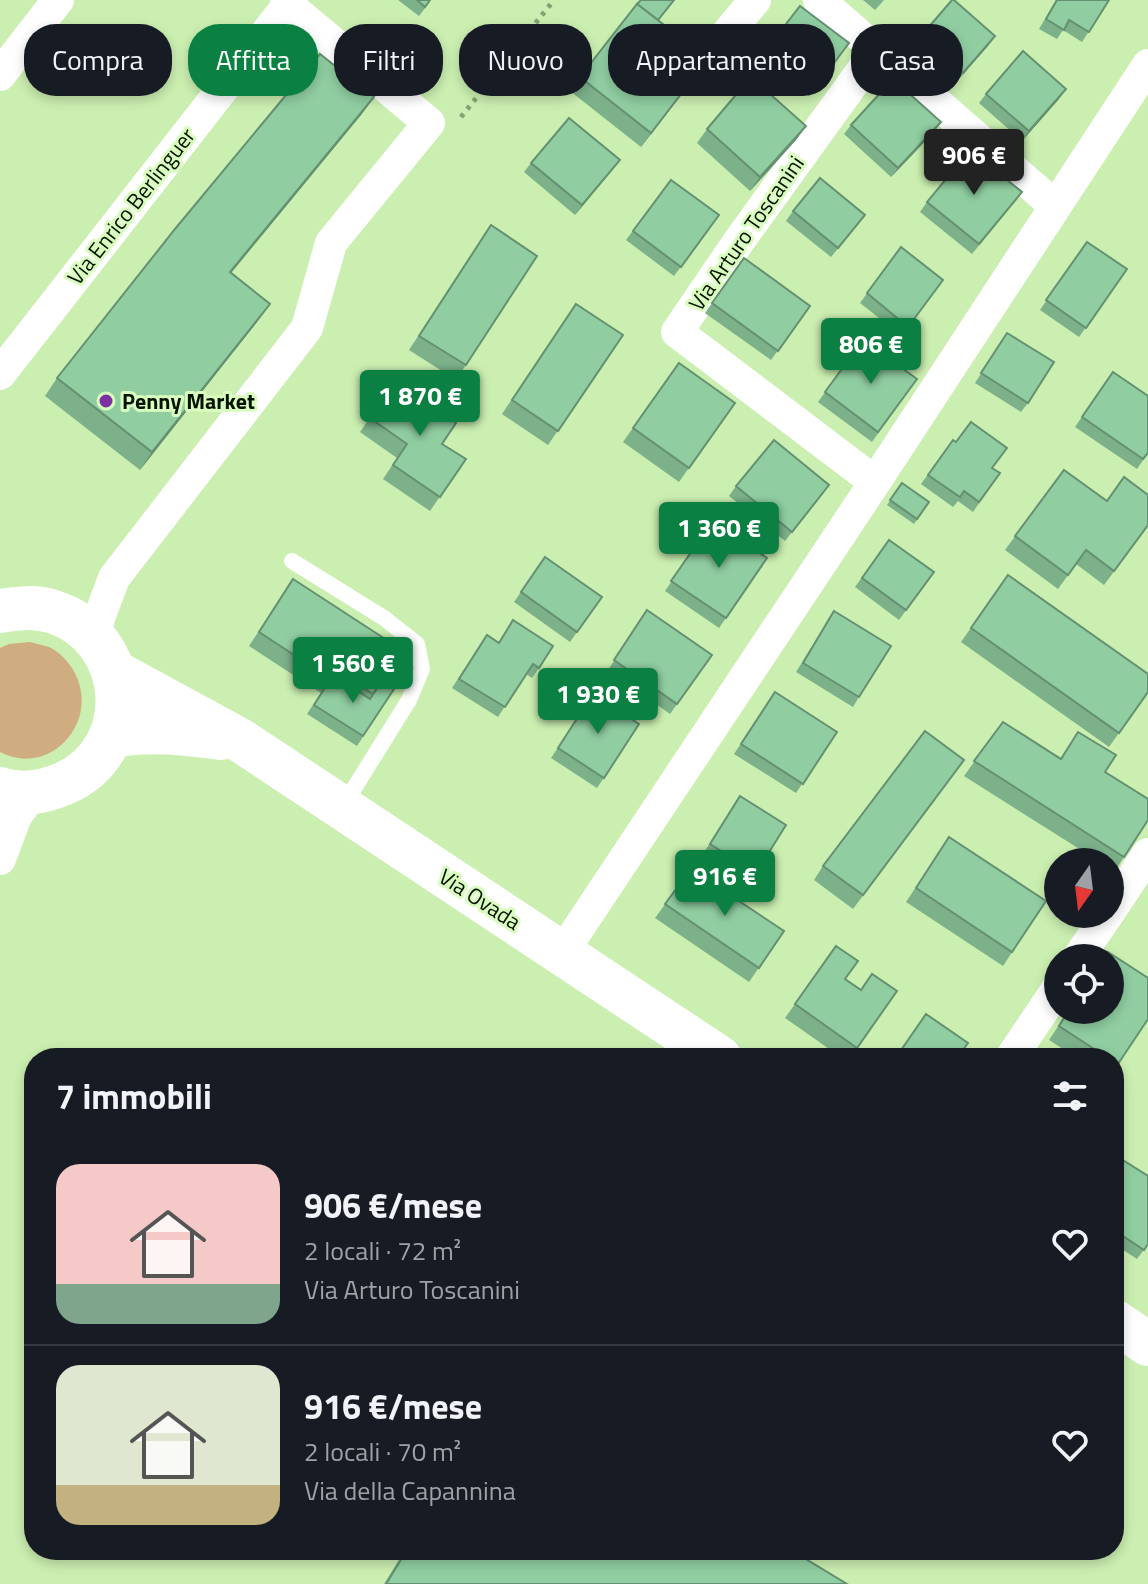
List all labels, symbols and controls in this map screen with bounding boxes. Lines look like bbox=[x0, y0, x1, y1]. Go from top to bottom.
chip: Compra bbox=[24, 24, 172, 96]
chip: Affitta bbox=[188, 24, 318, 96]
chip: Filtri bbox=[334, 24, 443, 96]
chip: Nuovo bbox=[459, 24, 592, 96]
chip: Appartamento bbox=[608, 24, 835, 96]
chip: Casa bbox=[851, 24, 963, 96]
street label: Via Enrico Berlinguer bbox=[59, 120, 204, 292]
pin: 906 € bbox=[918, 129, 1030, 197]
text: 906 € bbox=[942, 135, 1006, 174]
street label: Via Arturo Toscanini bbox=[680, 148, 812, 318]
pin: 806 € bbox=[815, 318, 927, 386]
text: 806 € bbox=[839, 324, 903, 363]
pin: 1 870 € bbox=[346, 370, 494, 438]
text: 1 870 € bbox=[378, 376, 462, 415]
place label: Penny Market bbox=[122, 384, 255, 418]
marker: Penny Market bbox=[97, 392, 115, 410]
pin: 1 360 € bbox=[645, 502, 793, 570]
text: 1 360 € bbox=[677, 508, 761, 547]
pin: 1 560 € bbox=[279, 637, 427, 705]
text: 1 560 € bbox=[311, 643, 395, 682]
pin: 1 930 € bbox=[524, 668, 672, 736]
text: 1 930 € bbox=[556, 674, 640, 713]
north arrow bbox=[1044, 848, 1124, 928]
map controls bbox=[1044, 848, 1124, 1024]
pin: 916 € bbox=[669, 850, 781, 918]
text: 916 € bbox=[693, 856, 757, 895]
street label: Via Ovada bbox=[432, 860, 528, 938]
button: locate bbox=[1044, 944, 1124, 1024]
text: 7 immobili bbox=[56, 1070, 212, 1122]
icon: filters bbox=[1048, 1074, 1092, 1118]
text: 906 €/mese bbox=[304, 1179, 482, 1231]
icon: home bbox=[120, 1196, 216, 1292]
icon: heart bbox=[1048, 1222, 1092, 1266]
text: 2 locali · 72 m² bbox=[304, 1231, 461, 1270]
text: Via Arturo Toscanini bbox=[304, 1270, 520, 1309]
text: 916 €/mese bbox=[304, 1380, 482, 1432]
icon: home bbox=[120, 1397, 216, 1493]
icon: heart bbox=[1048, 1423, 1092, 1467]
text: 2 locali · 70 m² bbox=[304, 1432, 461, 1471]
text: Via della Capannina bbox=[304, 1471, 516, 1510]

